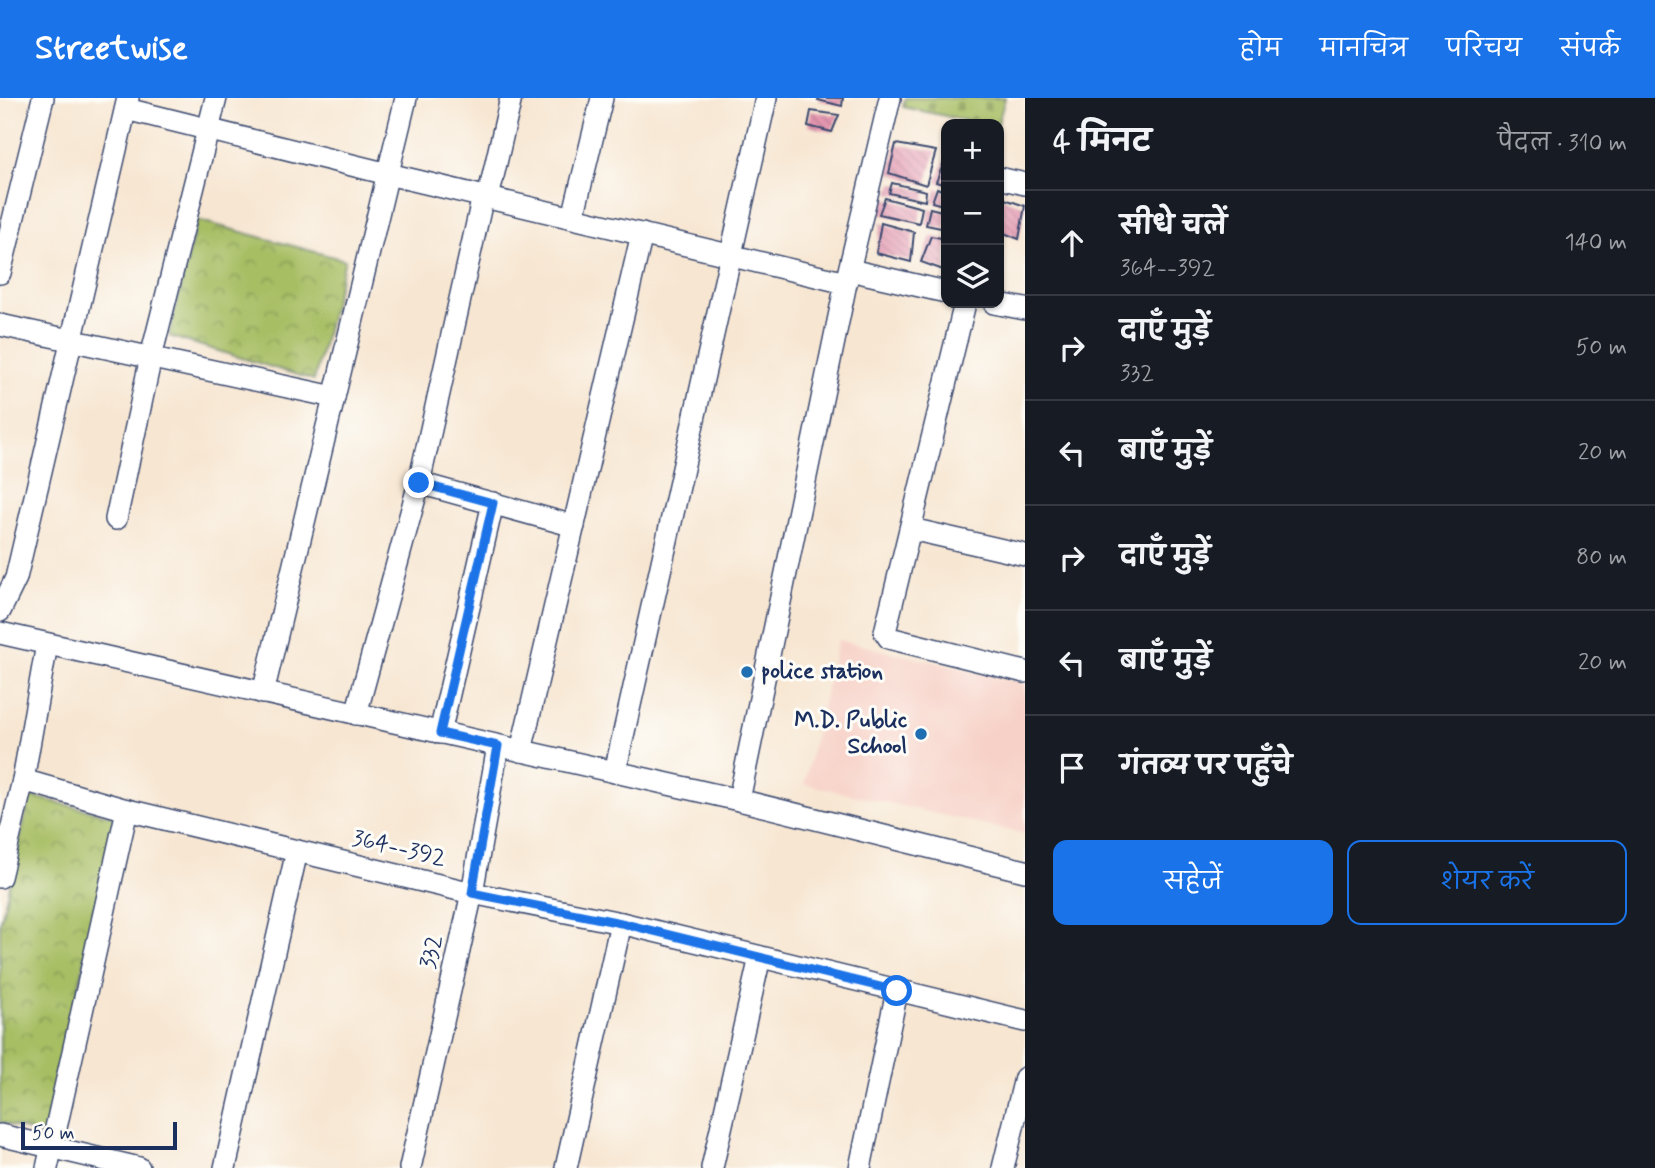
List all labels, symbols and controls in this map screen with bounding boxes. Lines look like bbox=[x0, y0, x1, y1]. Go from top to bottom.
text: Streetwise bbox=[35, 27, 188, 71]
text: होम bbox=[1239, 34, 1282, 65]
text: मानचित्र bbox=[1320, 34, 1408, 65]
text: परिचय bbox=[1446, 34, 1522, 65]
text: संपर्क bbox=[1560, 34, 1620, 65]
map controls bbox=[941, 119, 1004, 308]
button: + bbox=[941, 119, 1004, 182]
text: 4 मिनट bbox=[1053, 123, 1151, 162]
text: पैदल · 310 m bbox=[1497, 129, 1627, 159]
button: − bbox=[941, 182, 1004, 245]
text: सीधे चलें bbox=[1120, 210, 1227, 244]
icon: ahead bbox=[1053, 224, 1091, 262]
text: 140 m bbox=[1564, 228, 1627, 258]
button: layers bbox=[941, 245, 1004, 308]
text: 364--392 bbox=[1120, 254, 1215, 284]
text: दाएँ मुड़ें bbox=[1120, 315, 1211, 349]
icon: right bbox=[1053, 329, 1091, 367]
text: 50 m bbox=[1576, 333, 1627, 363]
text: 332 bbox=[1120, 359, 1154, 389]
icon: left bbox=[1053, 434, 1091, 472]
text: बाएँ मुड़ें bbox=[1120, 435, 1212, 469]
text: 20 m bbox=[1578, 438, 1627, 468]
route end bbox=[403, 467, 434, 498]
icon: right bbox=[1053, 539, 1091, 577]
text: दाएँ मुड़ें bbox=[1120, 540, 1211, 574]
text: 80 m bbox=[1576, 543, 1627, 573]
icon: left bbox=[1053, 644, 1091, 682]
text: बाएँ मुड़ें bbox=[1120, 645, 1212, 679]
text: 20 m bbox=[1578, 648, 1627, 678]
place label: police station bbox=[761, 657, 883, 687]
marker: police station bbox=[739, 664, 755, 680]
place label: M.D. Public School bbox=[794, 706, 908, 762]
marker: M.D. Public School bbox=[913, 726, 929, 742]
icon: arrive bbox=[1053, 749, 1091, 787]
text: गंतव्य पर पहुँचे bbox=[1120, 750, 1292, 784]
street label: 364--392 bbox=[349, 824, 449, 874]
button: सहेजें bbox=[1053, 840, 1333, 925]
button: शेयर करें bbox=[1347, 840, 1627, 925]
street label: 332 bbox=[414, 932, 450, 972]
route start bbox=[881, 975, 912, 1006]
scale bar bbox=[21, 1119, 177, 1151]
text: 50 m bbox=[32, 1121, 75, 1146]

